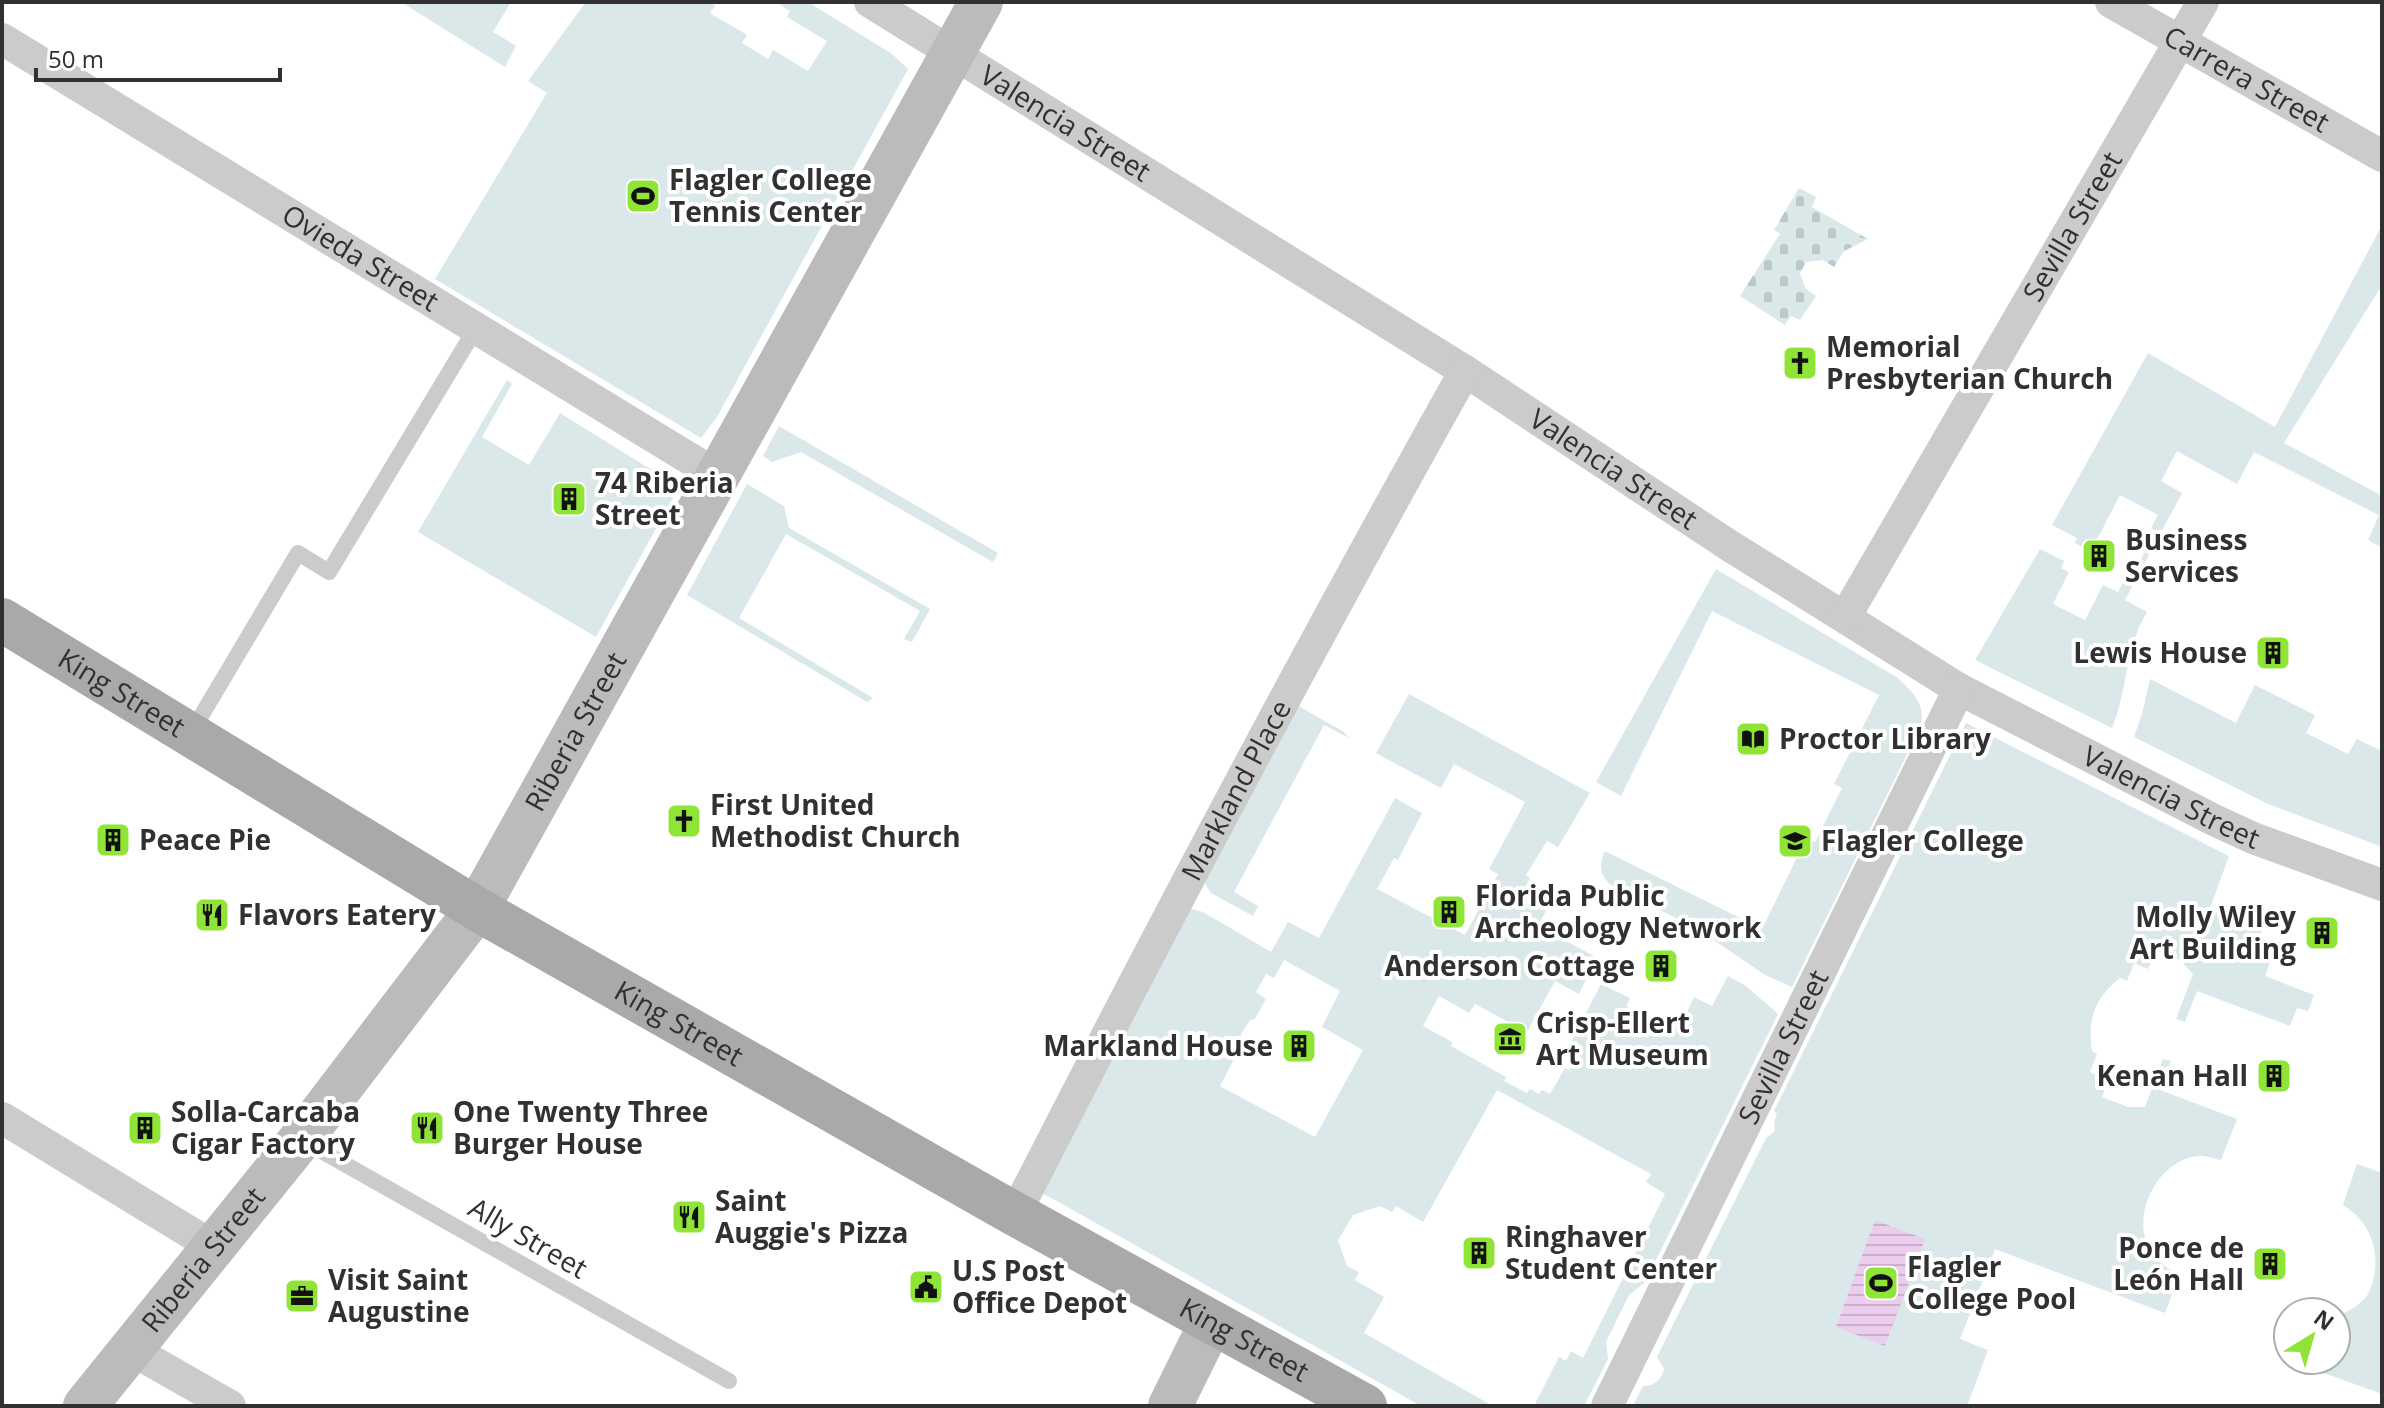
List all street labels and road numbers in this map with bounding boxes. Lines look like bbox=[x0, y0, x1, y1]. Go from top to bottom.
street label: Carrera Street bbox=[2158, 16, 2337, 140]
street label: Valencia Street bbox=[974, 55, 1158, 190]
street label: Sevilla Street bbox=[2013, 144, 2130, 308]
street label: Ovieda Street bbox=[276, 195, 446, 319]
street label: Valencia Street bbox=[1523, 399, 1705, 537]
street label: King Street bbox=[52, 639, 193, 745]
street label: Riberia Street bbox=[515, 645, 634, 818]
street label: Markland Place bbox=[1171, 693, 1299, 887]
street label: Valencia Street bbox=[2077, 736, 2265, 857]
street label: Sevilla Street bbox=[1728, 963, 1836, 1130]
street label: King Street bbox=[608, 971, 751, 1074]
street label: Riberia Street bbox=[132, 1178, 273, 1340]
street label: Ally Street bbox=[462, 1188, 595, 1286]
street label: King Street bbox=[1173, 1288, 1316, 1390]

